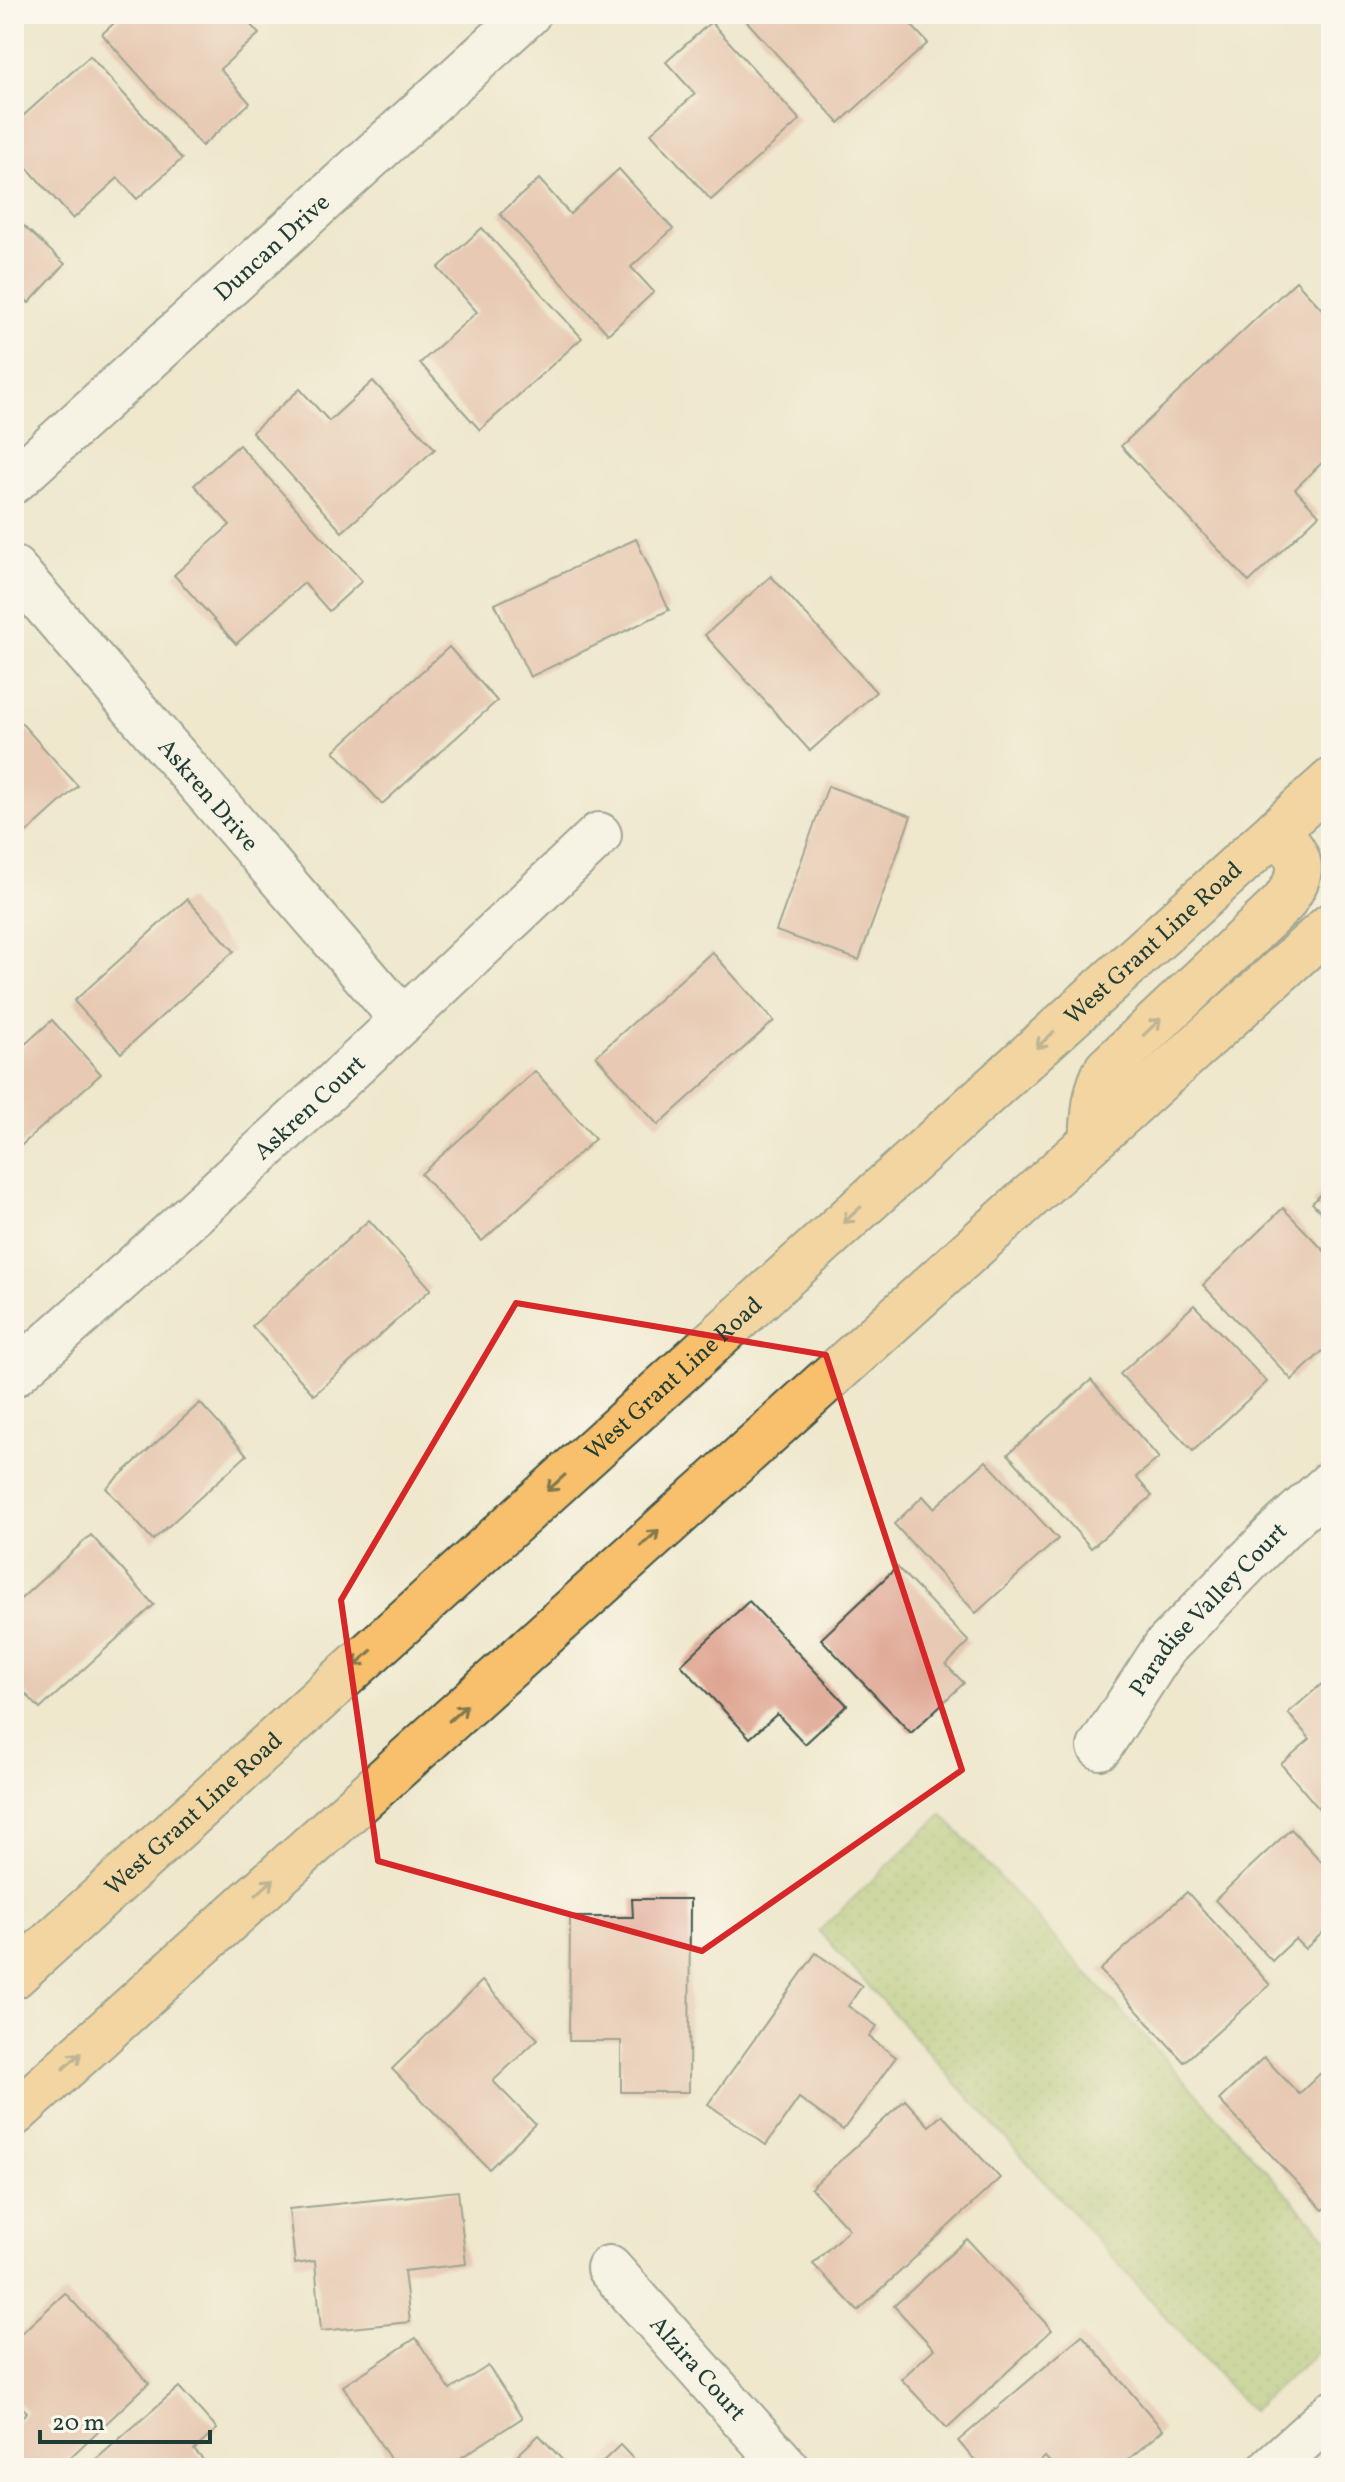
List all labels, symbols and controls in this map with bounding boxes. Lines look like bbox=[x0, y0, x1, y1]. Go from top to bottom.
street label: Duncan Drive bbox=[207, 187, 338, 310]
street label: Askren Drive bbox=[149, 732, 266, 860]
street label: West Grant Line Road bbox=[1058, 854, 1251, 1034]
one-way arrow bbox=[1142, 1018, 1161, 1037]
one-way arrow bbox=[1036, 1031, 1056, 1049]
street label: Askren Court bbox=[247, 1048, 374, 1169]
one-way arrow bbox=[843, 1205, 863, 1223]
street label: West Grant Line Road bbox=[578, 1290, 771, 1469]
one-way arrow bbox=[546, 1474, 566, 1492]
street label: Paradise Valley Court bbox=[1122, 1515, 1296, 1704]
one-way arrow bbox=[640, 1530, 660, 1548]
one-way arrow bbox=[354, 1649, 374, 1667]
one-way arrow bbox=[447, 1704, 467, 1722]
street label: West Grant Line Road bbox=[98, 1725, 291, 1905]
one-way arrow bbox=[254, 1878, 274, 1896]
one-way arrow bbox=[61, 2053, 81, 2071]
street label: Alzira Court bbox=[640, 2309, 753, 2430]
scale bar bbox=[40, 2394, 210, 2444]
text: 20 m bbox=[52, 2407, 105, 2441]

